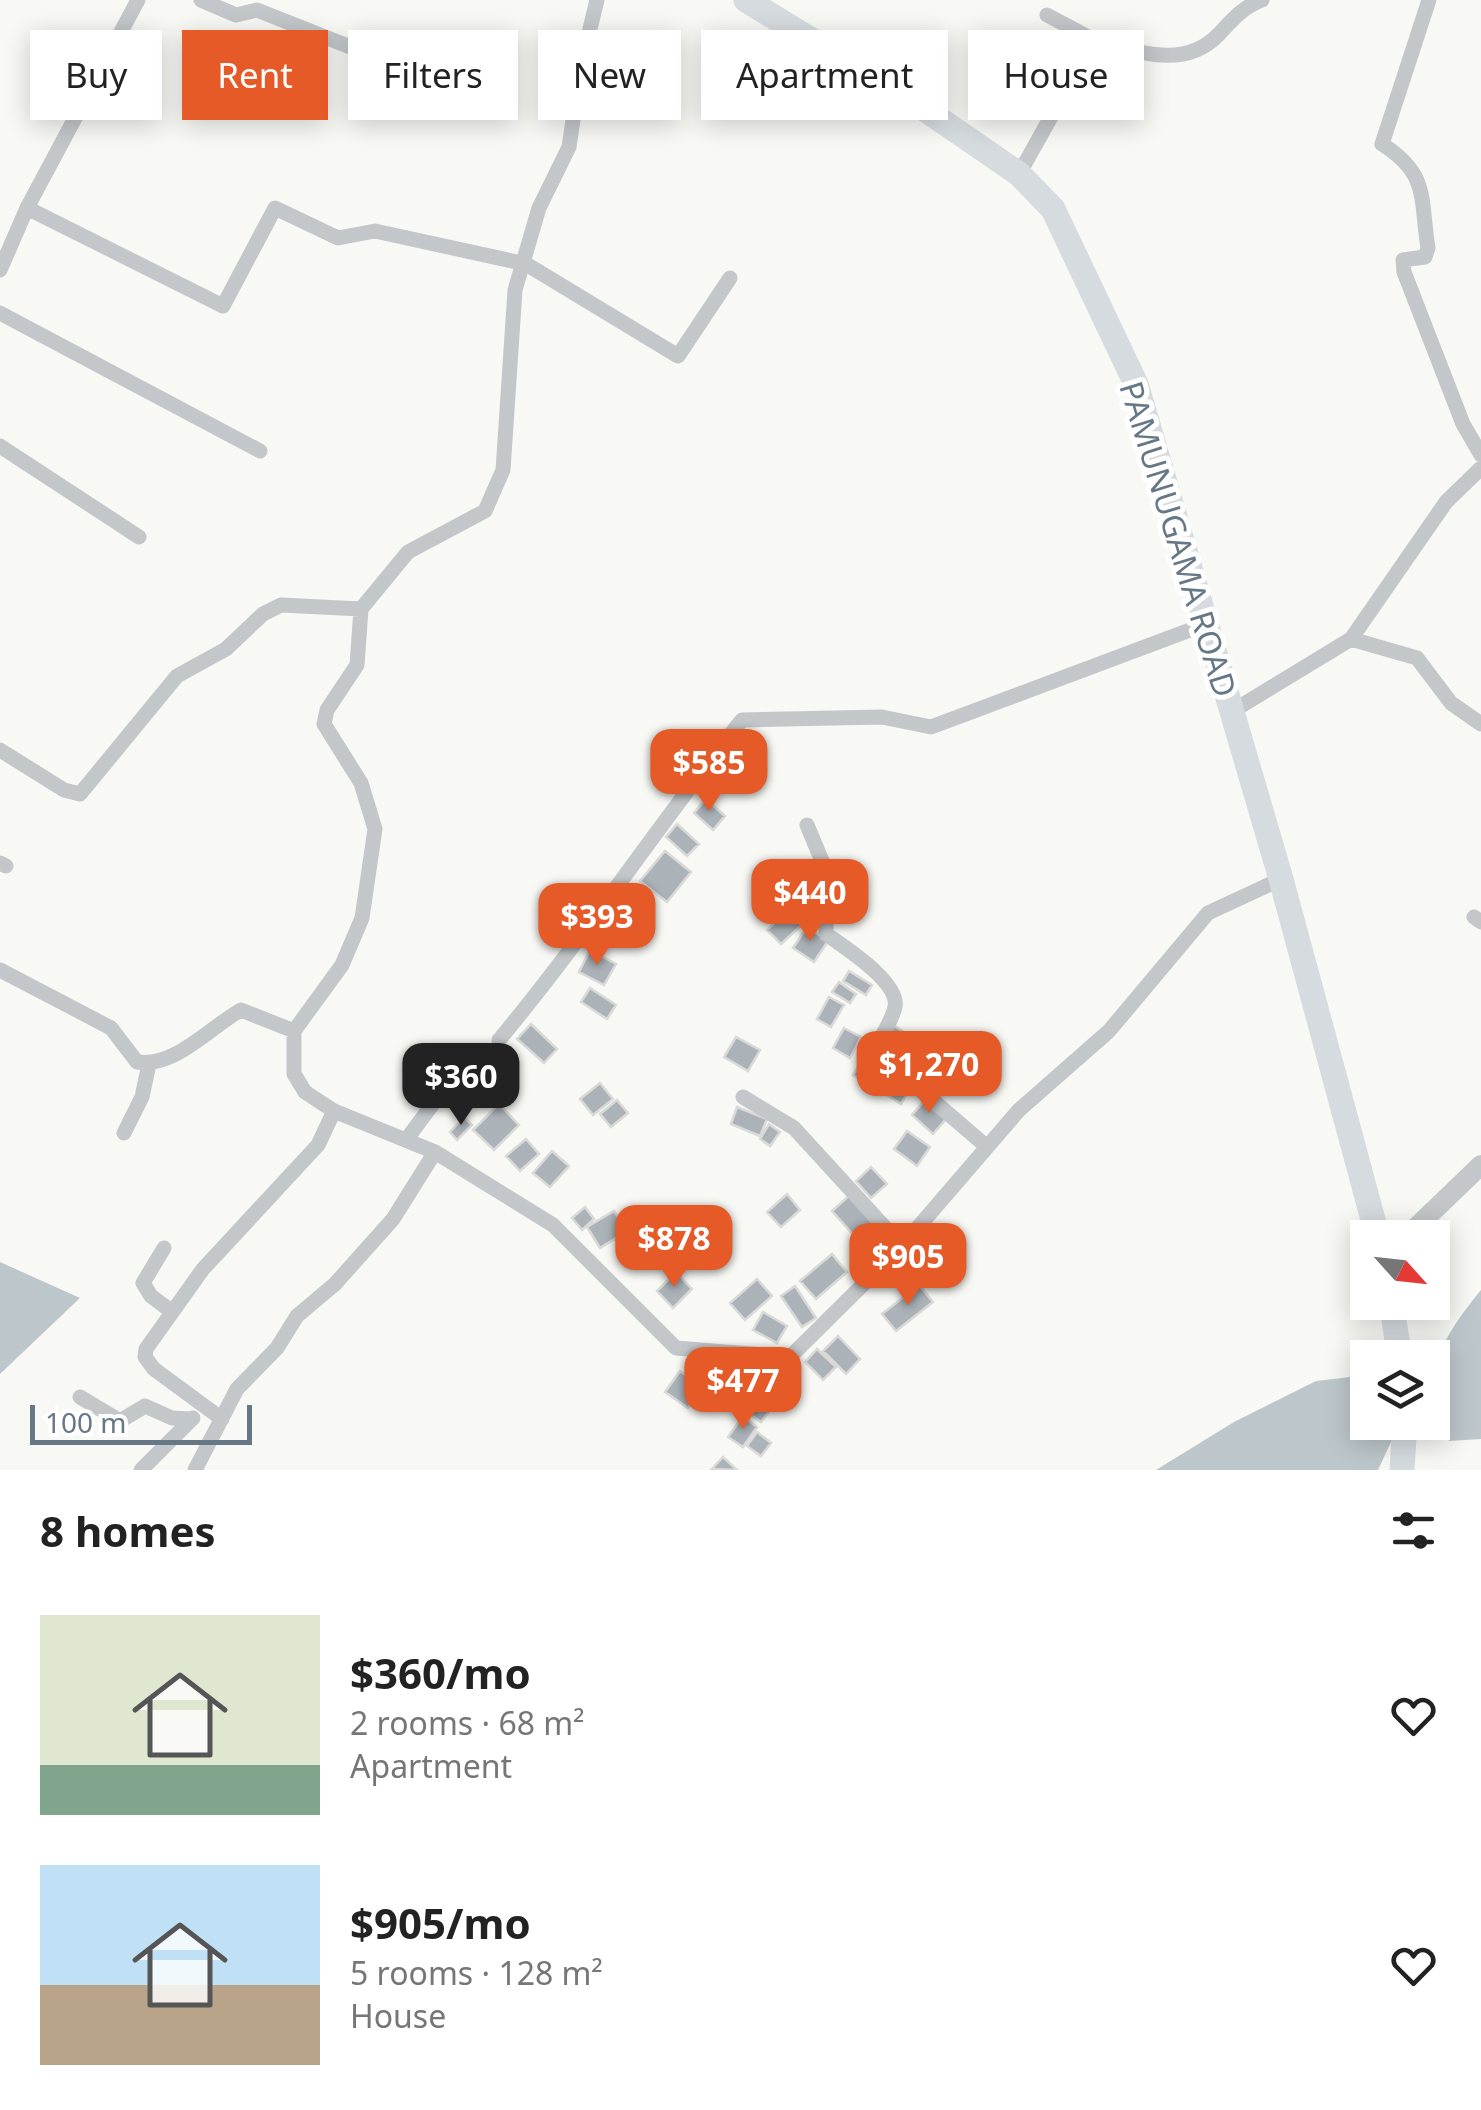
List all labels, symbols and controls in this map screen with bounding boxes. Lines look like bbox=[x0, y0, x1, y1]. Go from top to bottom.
chip: Buy bbox=[30, 30, 162, 120]
chip: Rent bbox=[182, 30, 328, 120]
chip: Filters bbox=[348, 30, 518, 120]
chip: New bbox=[538, 30, 681, 120]
chip: Apartment bbox=[701, 30, 948, 120]
chip: House bbox=[968, 30, 1144, 120]
street label: PAMUNUGAMA ROAD bbox=[1110, 376, 1248, 702]
pin: $585 bbox=[650, 729, 768, 814]
text: $585 bbox=[672, 740, 746, 783]
pin: $440 bbox=[751, 859, 869, 944]
text: $440 bbox=[773, 870, 847, 913]
pin: $393 bbox=[538, 883, 656, 968]
text: $393 bbox=[560, 894, 634, 937]
pin: $1,270 bbox=[848, 1031, 1010, 1116]
text: $1,270 bbox=[879, 1042, 979, 1085]
pin: $360 bbox=[402, 1043, 520, 1128]
text: $360 bbox=[424, 1054, 498, 1097]
pin: $878 bbox=[615, 1205, 733, 1290]
text: $878 bbox=[637, 1216, 711, 1259]
north arrow bbox=[1350, 1220, 1450, 1320]
map controls bbox=[1350, 1220, 1450, 1440]
pin: $905 bbox=[849, 1223, 967, 1308]
text: $905 bbox=[871, 1234, 945, 1277]
button: layers bbox=[1350, 1340, 1450, 1440]
pin: $477 bbox=[684, 1347, 802, 1432]
text: $477 bbox=[706, 1358, 780, 1401]
scale bar bbox=[30, 1400, 252, 1444]
text: 100 m bbox=[45, 1403, 127, 1441]
text: 8 homes bbox=[40, 1502, 216, 1559]
icon: filters bbox=[1386, 1503, 1441, 1558]
text: $360/mo bbox=[350, 1644, 531, 1701]
icon: home bbox=[120, 1655, 240, 1775]
icon: heart bbox=[1386, 1688, 1441, 1743]
text: 2 rooms · 68 m² bbox=[350, 1701, 584, 1744]
text: Apartment bbox=[350, 1744, 512, 1787]
text: $905/mo bbox=[350, 1894, 531, 1951]
icon: home bbox=[120, 1905, 240, 2025]
icon: heart bbox=[1386, 1938, 1441, 1993]
text: 5 rooms · 128 m² bbox=[350, 1951, 603, 1994]
text: House bbox=[350, 1994, 446, 2037]

